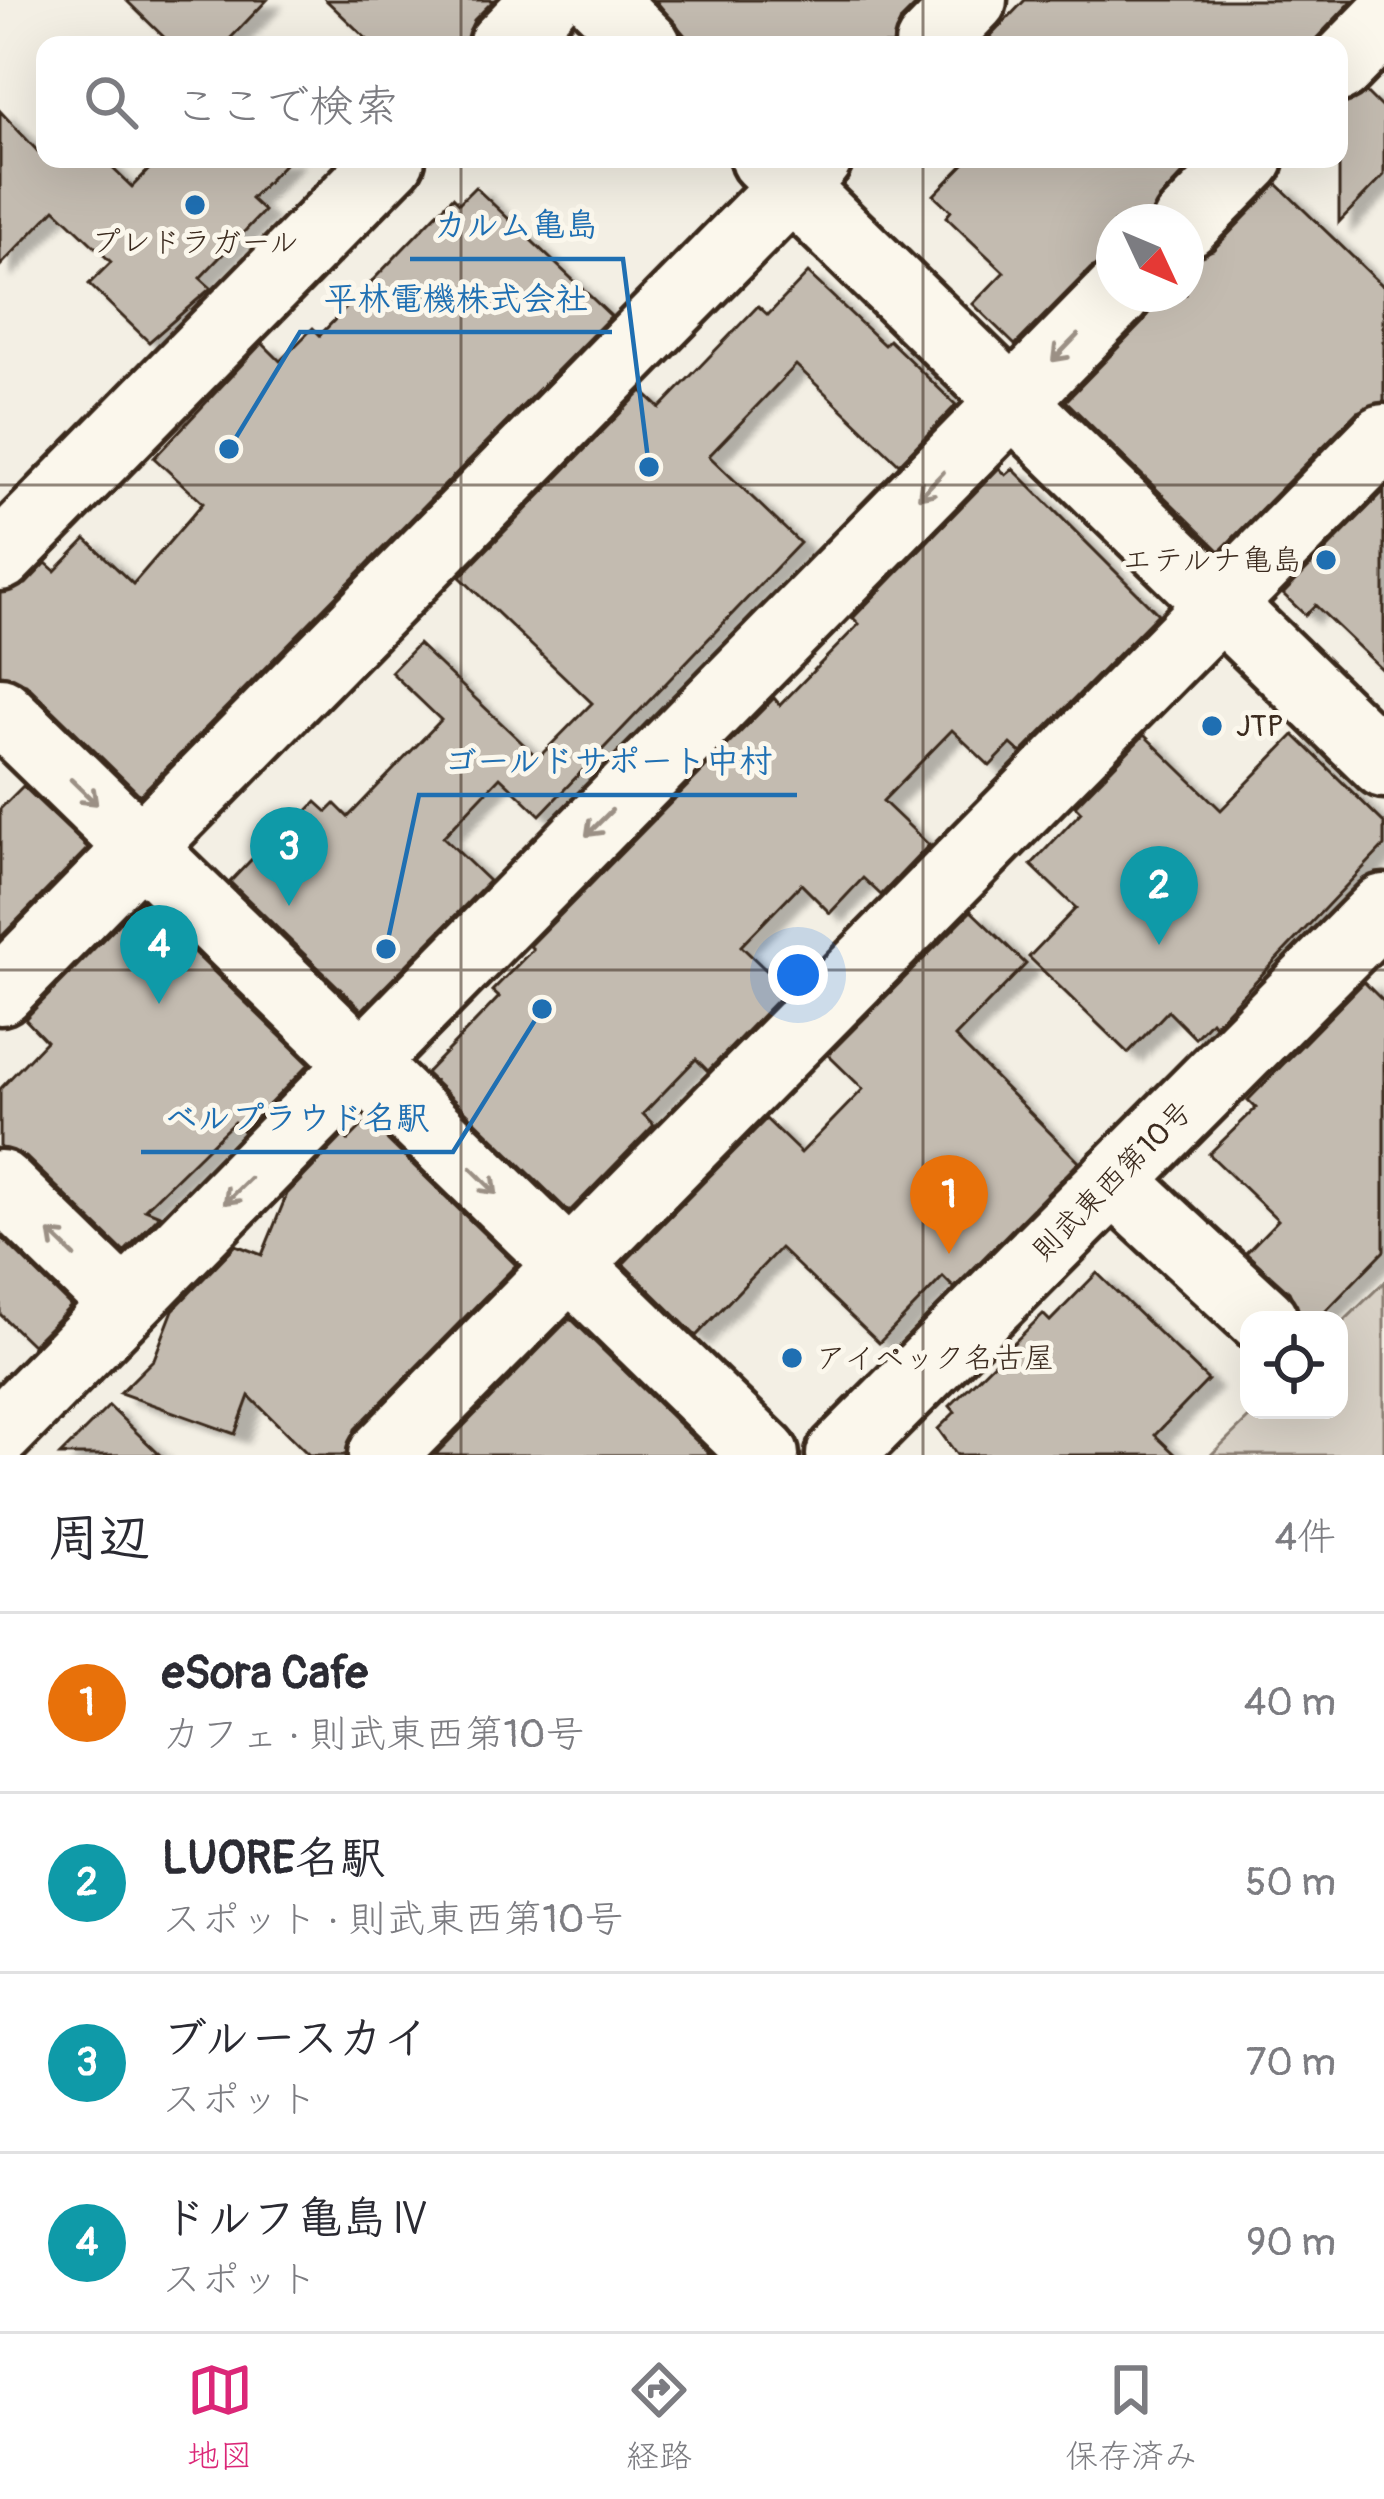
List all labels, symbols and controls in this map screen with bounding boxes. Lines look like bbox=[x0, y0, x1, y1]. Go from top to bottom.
search box bbox=[36, 36, 1348, 168]
icon: search bbox=[78, 69, 144, 135]
text: ここで検索 bbox=[174, 79, 399, 135]
callout: カルム亀島 bbox=[410, 190, 623, 259]
marker: プレドラガール bbox=[182, 192, 208, 218]
north arrow bbox=[1096, 204, 1204, 312]
text: カルム亀島 bbox=[434, 205, 598, 246]
place label: プレドラガール bbox=[91, 224, 299, 261]
callout: 平林電機株式会社 bbox=[300, 263, 612, 332]
text: 平林電機株式会社 bbox=[324, 279, 588, 320]
one-way arrow bbox=[1051, 333, 1080, 362]
one-way arrow bbox=[917, 470, 945, 499]
place label: エテルナ亀島 bbox=[1122, 542, 1302, 579]
marker: エテルナ亀島 bbox=[1313, 547, 1339, 573]
place label: JTP bbox=[1236, 708, 1284, 745]
marker: JTP bbox=[1199, 713, 1225, 739]
callout: ゴールドサポート中村 bbox=[419, 726, 797, 795]
text: ゴールドサポート中村 bbox=[444, 741, 772, 782]
one-way arrow bbox=[69, 777, 98, 806]
pin: 3 bbox=[250, 807, 328, 906]
one-way arrow bbox=[585, 808, 614, 837]
pin: 2 bbox=[1120, 846, 1198, 945]
pin: 4 bbox=[120, 905, 198, 1004]
your location bbox=[768, 945, 828, 1005]
callout: ベルプラウド名駅 bbox=[141, 1083, 453, 1152]
street label: 則武東西第10号 bbox=[1024, 1093, 1200, 1269]
text: ベルプラウド名駅 bbox=[165, 1098, 429, 1139]
pin: 1 bbox=[910, 1155, 988, 1254]
one-way arrow bbox=[469, 1165, 499, 1195]
one-way arrow bbox=[222, 1175, 252, 1205]
one-way arrow bbox=[48, 1230, 77, 1259]
map controls bbox=[1240, 1311, 1348, 1419]
button: locate bbox=[1240, 1311, 1348, 1419]
place label: アイペック名古屋 bbox=[816, 1340, 1054, 1377]
marker: アイペック名古屋 bbox=[779, 1345, 805, 1371]
text: 周辺 bbox=[48, 1507, 150, 1571]
text: 4件 bbox=[1274, 1513, 1336, 1562]
text: eSora Cafe bbox=[162, 1646, 368, 1702]
text: 1 bbox=[79, 1678, 95, 1727]
text: 40 m bbox=[1244, 1678, 1336, 1727]
text: カフェ · 則武東西第10号 bbox=[162, 1710, 584, 1759]
text: LUORE名駅 bbox=[162, 1831, 385, 1887]
text: 2 bbox=[76, 1858, 98, 1907]
text: 50 m bbox=[1245, 1858, 1336, 1907]
text: スポット · 則武東西第10号 bbox=[162, 1895, 623, 1944]
text: ブルースカイ bbox=[162, 2011, 428, 2067]
text: 3 bbox=[76, 2038, 98, 2087]
text: 70 m bbox=[1246, 2038, 1336, 2087]
text: スポット bbox=[162, 2075, 318, 2124]
text: ドルフ亀島Ⅳ bbox=[162, 2191, 432, 2247]
text: 4 bbox=[76, 2218, 98, 2267]
text: 90 m bbox=[1246, 2218, 1336, 2267]
text: スポット bbox=[162, 2255, 318, 2304]
tab: 地図 bbox=[187, 2357, 253, 2477]
tab: 経路 bbox=[626, 2357, 692, 2477]
tab: 保存済み bbox=[1065, 2357, 1197, 2477]

